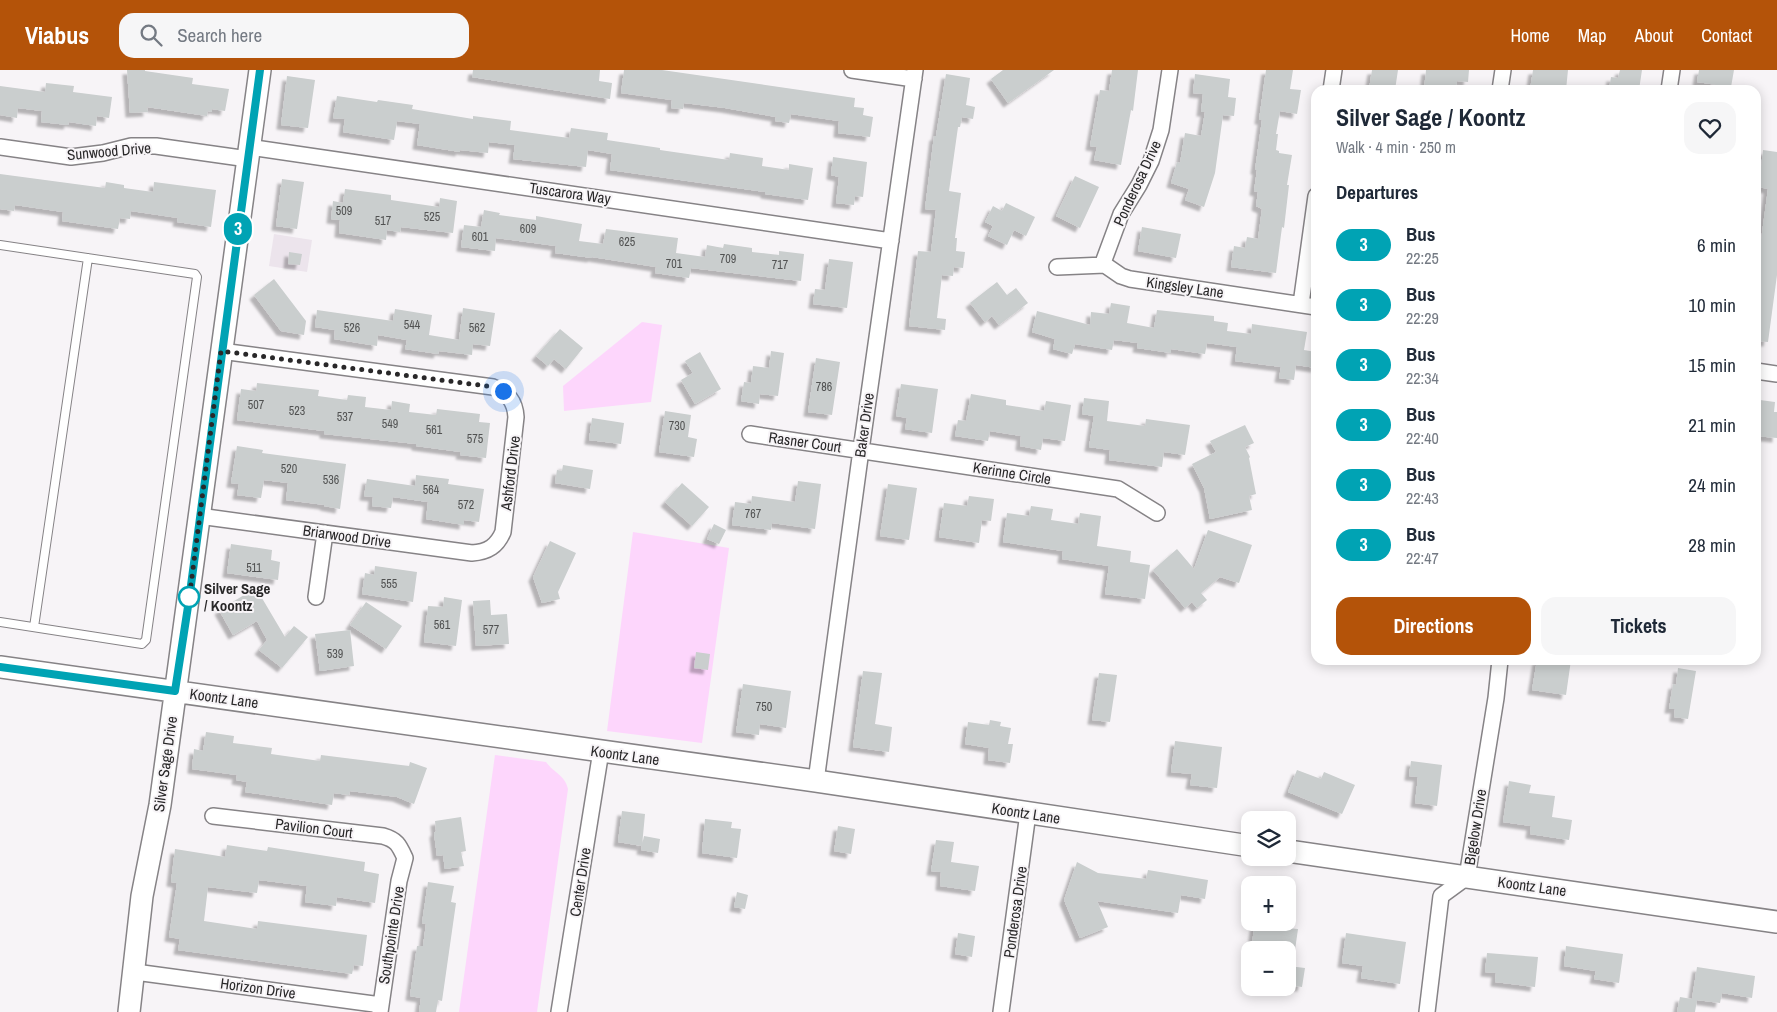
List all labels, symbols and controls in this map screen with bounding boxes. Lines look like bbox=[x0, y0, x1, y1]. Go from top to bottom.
search box bbox=[119, 13, 469, 58]
text: Viabus bbox=[25, 19, 89, 51]
icon: search bbox=[137, 21, 165, 49]
text: Search here bbox=[177, 22, 262, 48]
text: Home bbox=[1510, 23, 1550, 48]
text: Map bbox=[1578, 23, 1607, 48]
text: About bbox=[1635, 23, 1673, 48]
text: Contact bbox=[1701, 23, 1752, 48]
text: Silver Sage / Koontz bbox=[1336, 101, 1525, 133]
button: heart bbox=[1684, 102, 1736, 154]
text: Walk · 4 min · 250 m bbox=[1336, 136, 1456, 158]
street label: Sunwood Drive bbox=[66, 137, 152, 165]
street label: Ponderosa Drive bbox=[1108, 137, 1166, 229]
street label: Tuscarora Way bbox=[528, 177, 613, 209]
text: Departures bbox=[1336, 179, 1418, 205]
house number: 509 bbox=[336, 203, 352, 219]
house number: 525 bbox=[424, 209, 441, 225]
line badge: 3 bbox=[222, 213, 254, 245]
house number: 517 bbox=[375, 213, 392, 229]
text: 3 bbox=[234, 216, 242, 241]
house number: 609 bbox=[520, 221, 536, 237]
text: Bus bbox=[1406, 221, 1435, 247]
house number: 601 bbox=[472, 229, 489, 245]
text: 3 bbox=[1359, 232, 1368, 257]
text: 6 min bbox=[1697, 232, 1736, 258]
house number: 625 bbox=[619, 234, 636, 250]
text: 22:25 bbox=[1406, 247, 1439, 269]
house number: 709 bbox=[720, 251, 736, 267]
house number: 701 bbox=[666, 256, 683, 272]
house number: 717 bbox=[772, 257, 789, 273]
street label: Kingsley Lane bbox=[1145, 271, 1225, 303]
text: Bus bbox=[1406, 281, 1435, 307]
text: 3 bbox=[1359, 292, 1368, 317]
text: 10 min bbox=[1688, 292, 1736, 318]
text: 22:29 bbox=[1406, 307, 1439, 329]
house number: 544 bbox=[404, 317, 421, 333]
house number: 526 bbox=[344, 320, 360, 336]
house number: 562 bbox=[469, 320, 485, 336]
text: Bus bbox=[1406, 341, 1435, 367]
text: 3 bbox=[1359, 352, 1368, 377]
text: 15 min bbox=[1688, 352, 1736, 378]
text: 22:34 bbox=[1406, 367, 1439, 389]
your location bbox=[491, 379, 516, 404]
house number: 786 bbox=[816, 379, 832, 395]
street label: Baker Drive bbox=[849, 391, 879, 459]
house number: 507 bbox=[248, 397, 265, 413]
text: Bus bbox=[1406, 401, 1435, 427]
house number: 523 bbox=[289, 403, 305, 419]
house number: 537 bbox=[337, 409, 354, 425]
text: 3 bbox=[1359, 412, 1368, 437]
text: 21 min bbox=[1688, 412, 1736, 438]
house number: 549 bbox=[382, 416, 398, 432]
house number: 730 bbox=[669, 418, 685, 434]
house number: 561 bbox=[426, 422, 443, 438]
street label: Rasner Court bbox=[767, 427, 843, 458]
text: 22:40 bbox=[1406, 427, 1439, 449]
house number: 575 bbox=[467, 431, 484, 447]
street label: Ashford Drive bbox=[495, 434, 525, 513]
street label: Kerinne Circle bbox=[972, 456, 1053, 490]
house number: 520 bbox=[281, 461, 297, 477]
text: Bus bbox=[1406, 461, 1435, 487]
house number: 536 bbox=[323, 472, 339, 488]
text: 3 bbox=[1359, 472, 1368, 497]
text: 24 min bbox=[1688, 472, 1736, 498]
house number: 564 bbox=[423, 482, 440, 498]
text: 22:43 bbox=[1406, 487, 1439, 509]
house number: 572 bbox=[458, 497, 474, 513]
house number: 767 bbox=[745, 506, 762, 522]
street label: Briarwood Drive bbox=[302, 519, 393, 553]
text: Bus bbox=[1406, 521, 1435, 547]
text: 3 bbox=[1359, 532, 1368, 557]
text: 28 min bbox=[1688, 532, 1736, 558]
text: 22:47 bbox=[1406, 547, 1439, 569]
house number: 511 bbox=[246, 560, 262, 576]
house number: 555 bbox=[381, 576, 398, 592]
place label: Silver Sage / Koontz bbox=[204, 578, 270, 616]
marker: Silver Sage / Koontz bbox=[178, 586, 200, 608]
button: Directions bbox=[1336, 597, 1531, 655]
button: Tickets bbox=[1541, 597, 1736, 655]
house number: 561 bbox=[434, 617, 451, 633]
house number: 577 bbox=[483, 622, 500, 638]
house number: 539 bbox=[327, 646, 343, 662]
street label: Koontz Lane bbox=[188, 683, 260, 713]
house number: 750 bbox=[756, 699, 772, 715]
street label: Silver Sage Drive bbox=[148, 715, 182, 813]
street label: Koontz Lane bbox=[589, 740, 661, 770]
street label: Bigelow Drive bbox=[1459, 787, 1491, 866]
street label: Koontz Lane bbox=[990, 797, 1062, 829]
map controls bbox=[1241, 811, 1296, 996]
button: layers bbox=[1241, 811, 1296, 866]
street label: Pavilion Court bbox=[274, 813, 355, 843]
street label: Center Drive bbox=[564, 846, 596, 918]
street label: Ponderosa Drive bbox=[998, 865, 1032, 959]
street label: Koontz Lane bbox=[1496, 871, 1568, 901]
button: + bbox=[1241, 876, 1296, 931]
street label: Southpointe Drive bbox=[373, 884, 409, 986]
button: − bbox=[1241, 941, 1296, 996]
street label: Horizon Drive bbox=[219, 972, 297, 1004]

